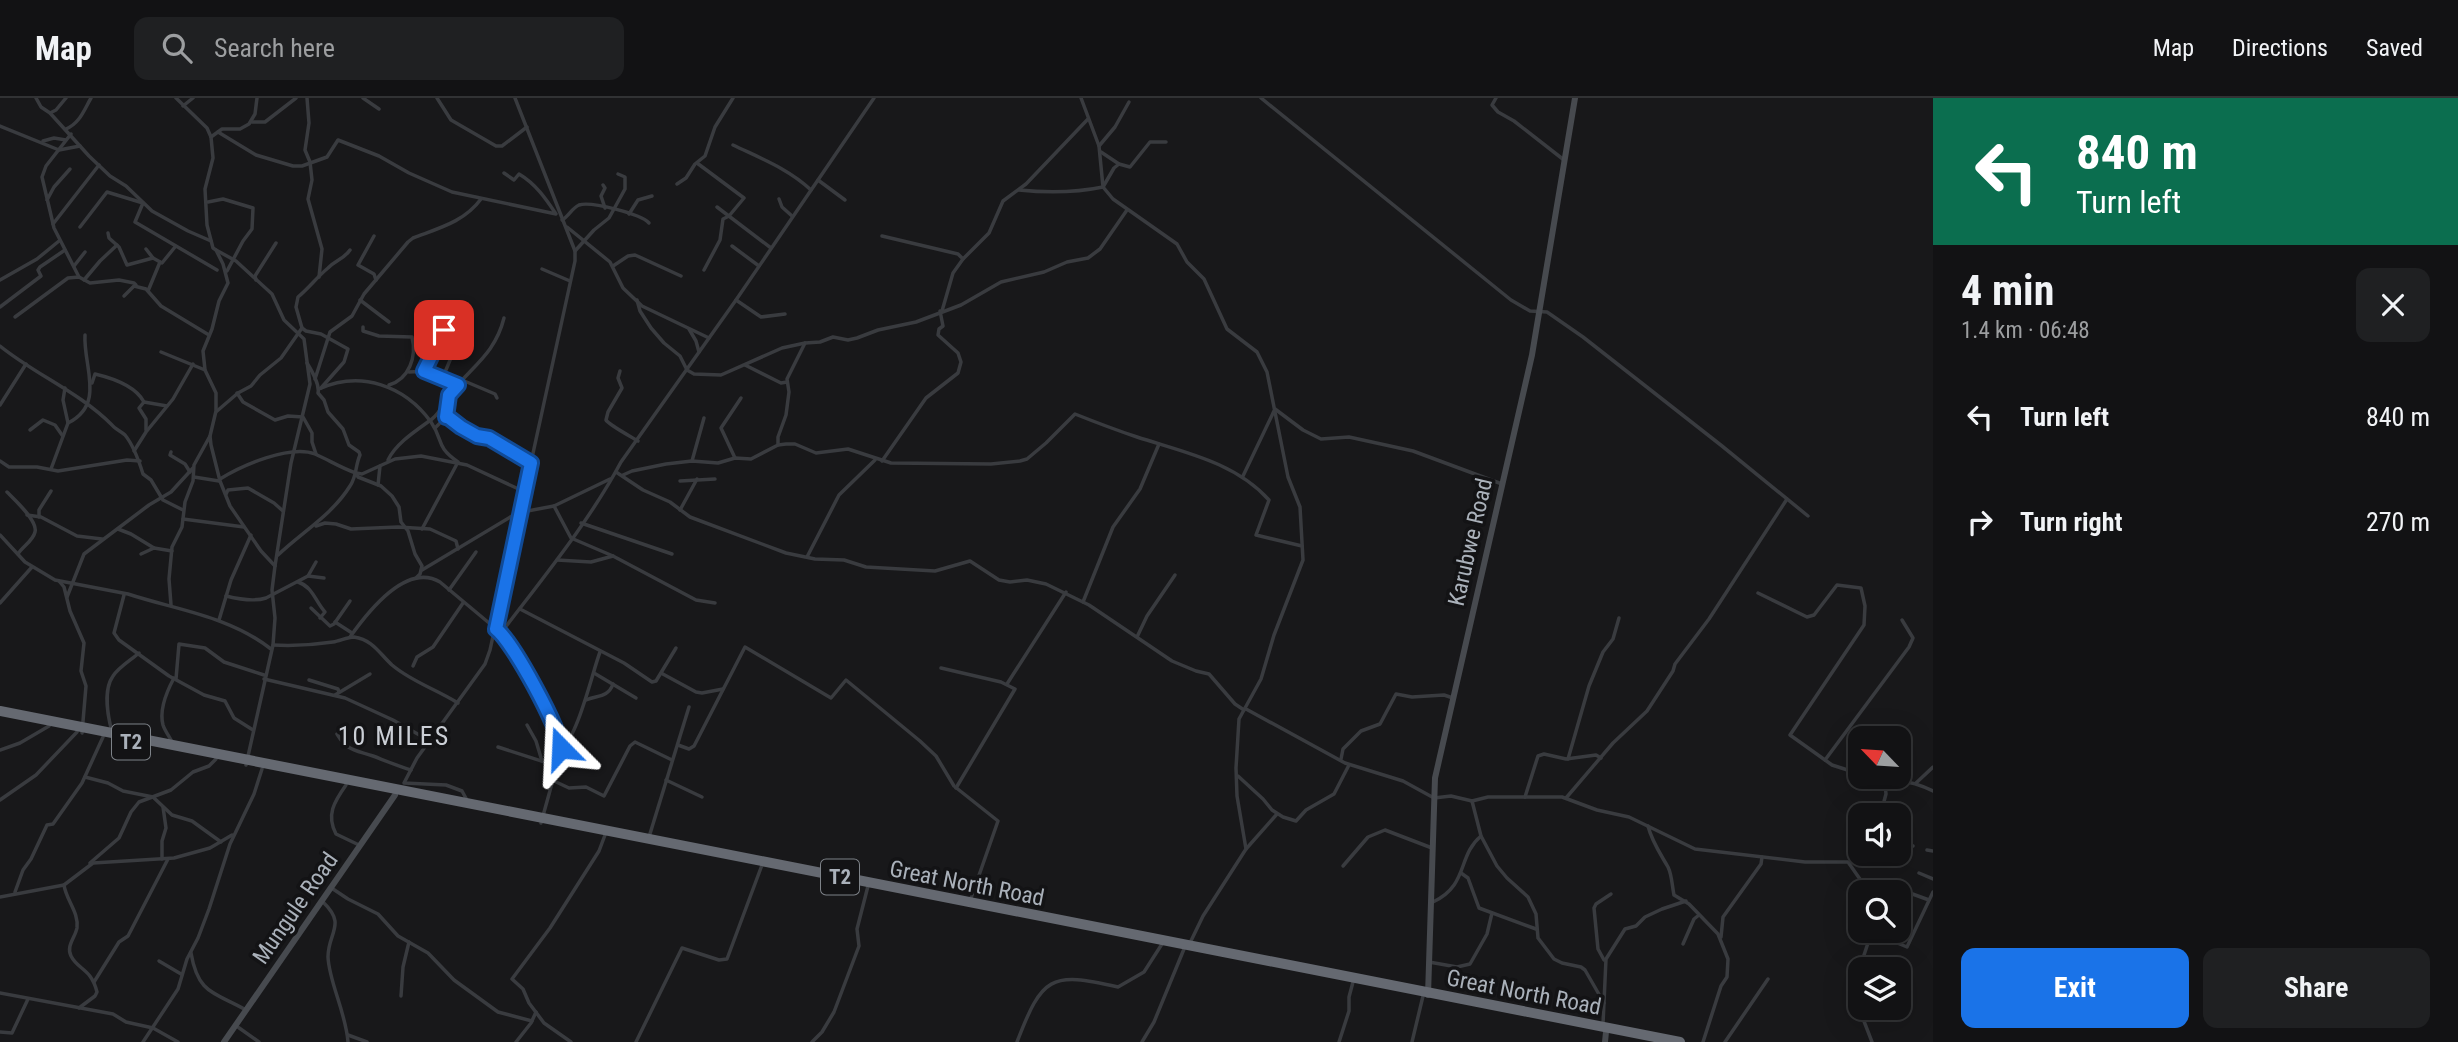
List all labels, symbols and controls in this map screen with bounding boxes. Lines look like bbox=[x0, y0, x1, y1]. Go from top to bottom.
search box bbox=[134, 17, 624, 80]
text: Map bbox=[35, 29, 92, 68]
icon: search bbox=[158, 29, 196, 67]
text: Search here bbox=[214, 33, 335, 63]
text: Map bbox=[2153, 34, 2194, 62]
text: Directions bbox=[2232, 34, 2328, 62]
text: Saved bbox=[2366, 34, 2423, 62]
text: 840 m bbox=[2076, 124, 2198, 181]
icon: left bbox=[1961, 126, 2052, 217]
text: Turn left bbox=[2076, 183, 2181, 221]
text: 4 min bbox=[1961, 266, 2054, 315]
button: close bbox=[2356, 268, 2430, 342]
pin bbox=[414, 300, 474, 360]
icon: arrive bbox=[425, 311, 463, 349]
text: 1.4 km · 06:48 bbox=[1961, 317, 2090, 344]
icon: left bbox=[1961, 398, 1999, 436]
text: Turn left bbox=[2020, 402, 2109, 432]
text: 840 m bbox=[2366, 402, 2430, 432]
street label: Karubwe Road bbox=[1443, 476, 1498, 609]
icon: right bbox=[1961, 503, 1999, 541]
text: Turn right bbox=[2020, 507, 2122, 537]
text: 270 m bbox=[2366, 507, 2430, 537]
position arrow bbox=[524, 711, 598, 785]
district label: 10 MILES bbox=[338, 721, 450, 751]
road number: T2 bbox=[112, 724, 150, 760]
north arrow bbox=[1848, 726, 1911, 789]
map controls bbox=[1848, 726, 1911, 1020]
button: sound bbox=[1848, 803, 1911, 866]
street label: Mungule Road bbox=[247, 847, 344, 969]
street label: Great North Road bbox=[887, 855, 1047, 912]
road number: T2 bbox=[821, 860, 859, 894]
button: search bbox=[1848, 880, 1911, 943]
button: Exit bbox=[1961, 948, 2189, 1028]
button: Share bbox=[2203, 948, 2430, 1028]
button: layers bbox=[1848, 957, 1911, 1020]
street label: Great North Road bbox=[1444, 964, 1604, 1021]

